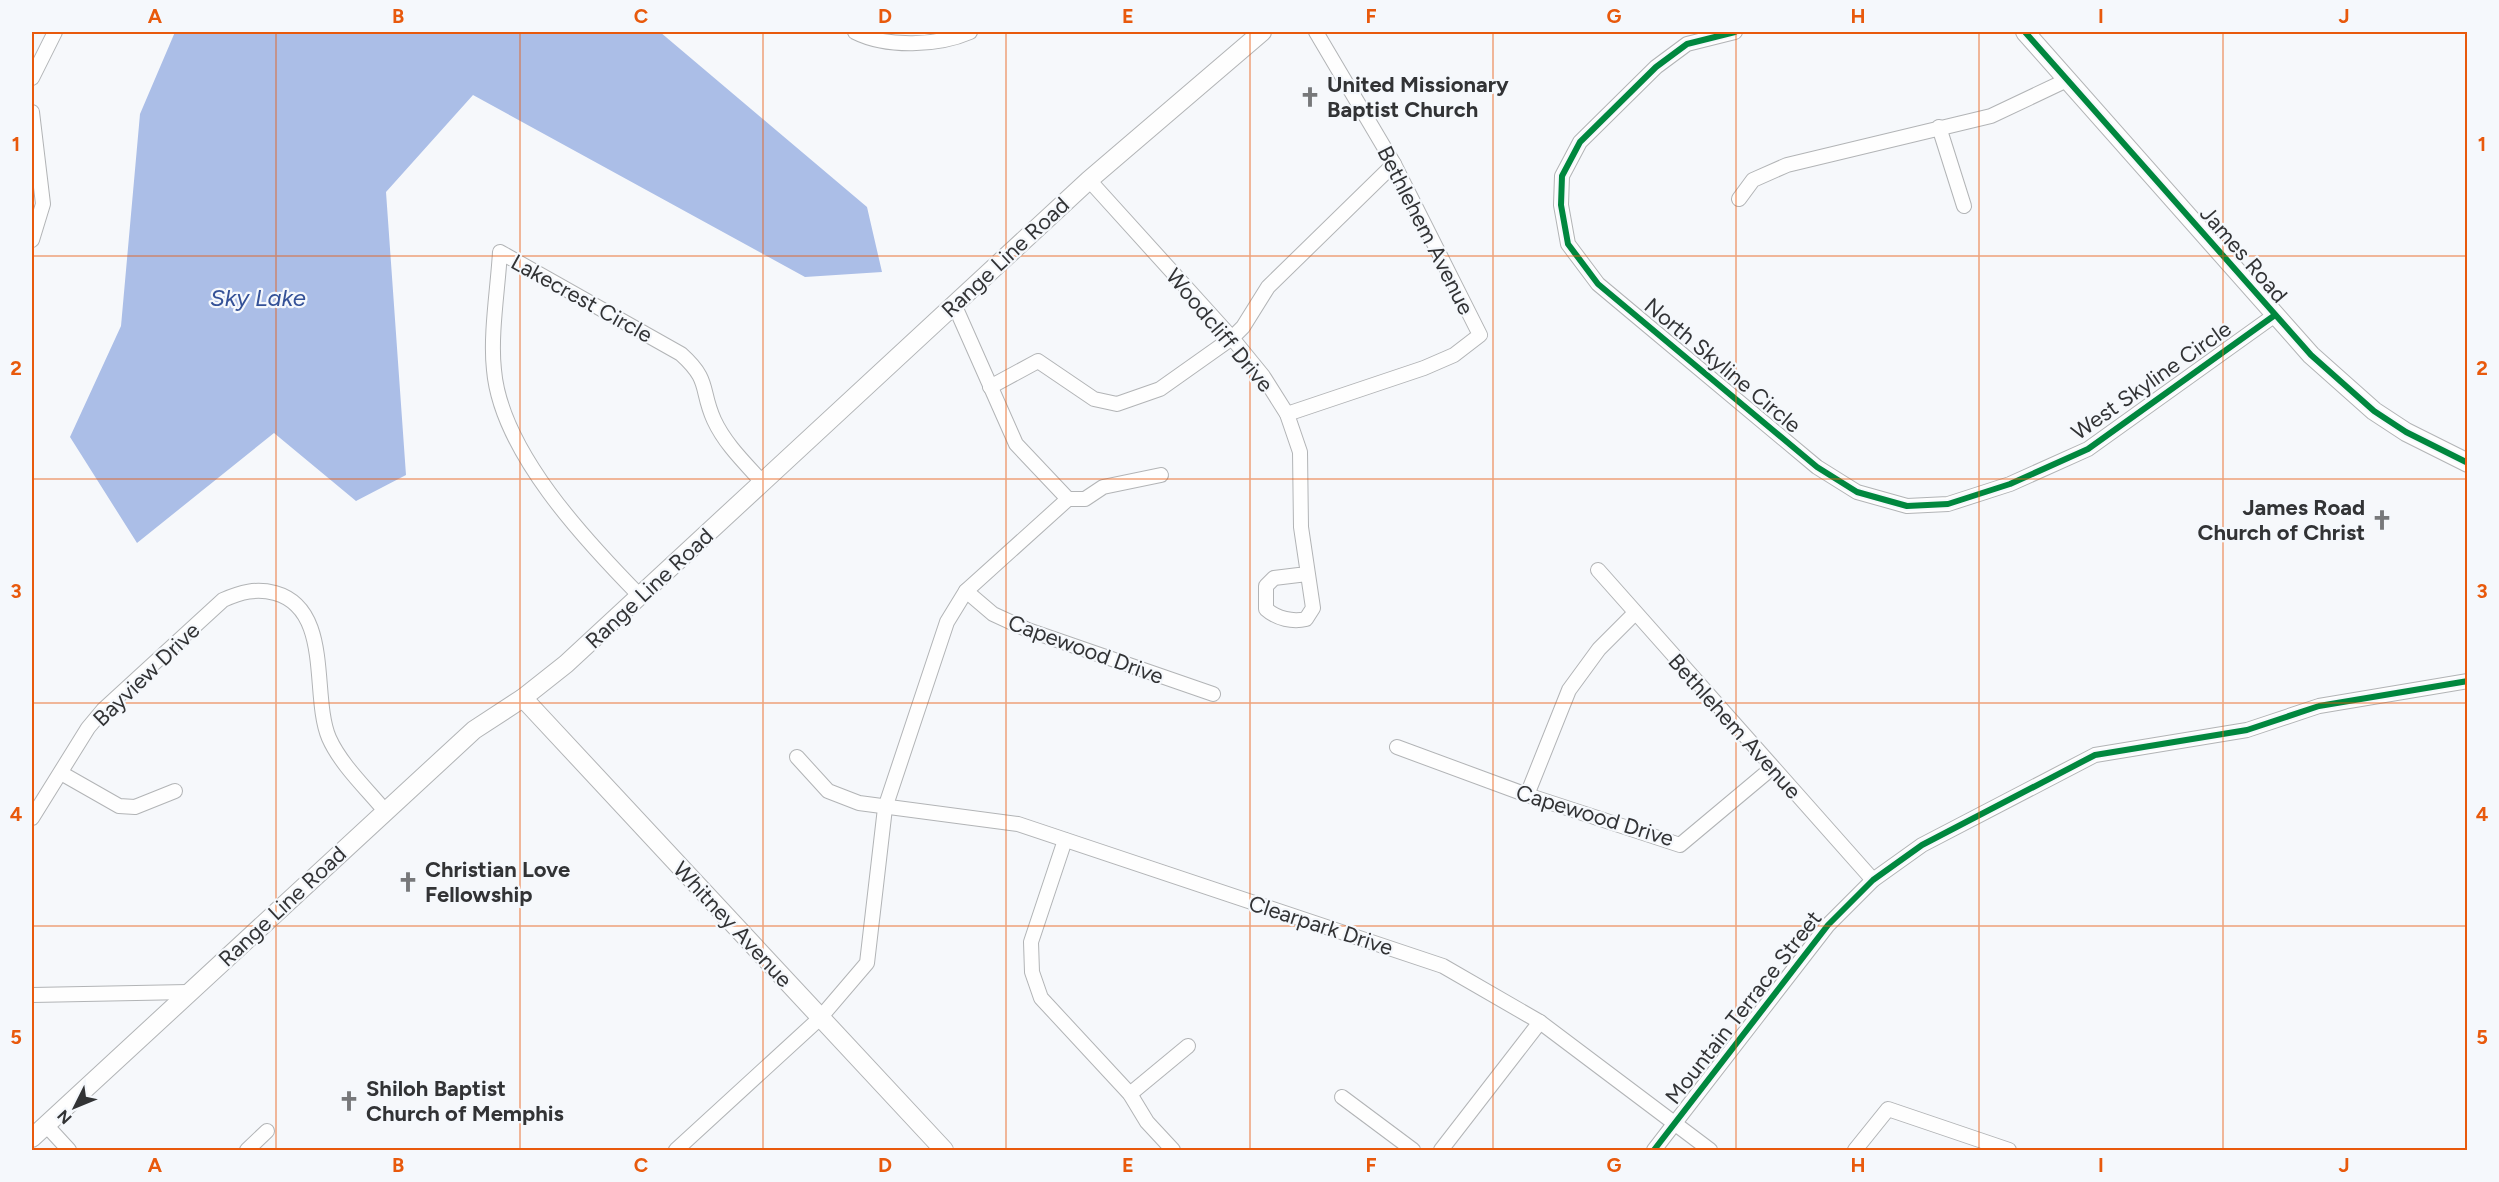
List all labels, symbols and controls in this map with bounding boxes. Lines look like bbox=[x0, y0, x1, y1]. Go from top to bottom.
text: A bbox=[148, 4, 163, 28]
text: B bbox=[392, 4, 404, 28]
text: C bbox=[634, 4, 648, 28]
text: D bbox=[878, 4, 892, 28]
text: E bbox=[1122, 4, 1134, 28]
text: F bbox=[1365, 4, 1377, 28]
text: G bbox=[1607, 4, 1622, 28]
text: H bbox=[1851, 4, 1866, 28]
text: I bbox=[2098, 4, 2104, 28]
text: J bbox=[2338, 4, 2350, 28]
place label: United Missionary Baptist Church bbox=[1327, 71, 1509, 123]
church icon: United Missionary Baptist Church bbox=[1298, 85, 1322, 109]
text: 1 bbox=[12, 132, 20, 156]
text: 1 bbox=[2478, 132, 2486, 156]
street label: Bethlehem Avenue bbox=[1371, 141, 1480, 319]
street label: Range Line Road bbox=[936, 191, 1075, 323]
street label: James Road bbox=[2194, 200, 2293, 308]
street label: Lakecrest Circle bbox=[506, 248, 657, 348]
street label: Woodcliff Drive bbox=[1160, 263, 1279, 398]
water label: Sky Lake bbox=[210, 283, 306, 312]
street label: North Skyline Circle bbox=[1639, 292, 1806, 439]
street label: West Skyline Circle bbox=[2066, 315, 2236, 446]
text: 2 bbox=[10, 356, 22, 380]
text: 2 bbox=[2476, 356, 2488, 380]
place label: James Road Church of Christ bbox=[2198, 494, 2365, 546]
church icon: James Road Church of Christ bbox=[2370, 508, 2394, 532]
street label: Range Line Road bbox=[580, 522, 719, 654]
text: 3 bbox=[10, 579, 22, 603]
text: 3 bbox=[2476, 579, 2488, 603]
street label: Capewood Drive bbox=[1004, 609, 1167, 690]
street label: Bayview Drive bbox=[87, 617, 205, 732]
street label: Bethlehem Avenue bbox=[1662, 648, 1807, 804]
street label: Capewood Drive bbox=[1513, 779, 1677, 852]
text: 4 bbox=[10, 802, 23, 826]
text: 4 bbox=[2476, 802, 2489, 826]
street label: Range Line Road bbox=[213, 840, 352, 972]
place label: Christian Love Fellowship bbox=[425, 856, 570, 908]
street label: Whitney Avenue bbox=[667, 856, 798, 993]
church icon: Christian Love Fellowship bbox=[396, 870, 420, 894]
street label: Clearpark Drive bbox=[1245, 889, 1396, 961]
street label: Mountain Terrace Street bbox=[1659, 905, 1827, 1109]
text: 5 bbox=[10, 1025, 22, 1049]
text: 5 bbox=[2476, 1025, 2488, 1049]
place label: Shiloh Baptist Church of Memphis bbox=[366, 1075, 564, 1127]
north arrow bbox=[45, 1077, 105, 1137]
church icon: Shiloh Baptist Church of Memphis bbox=[337, 1089, 361, 1113]
text: N bbox=[53, 1106, 76, 1128]
text: A bbox=[148, 1153, 163, 1177]
text: B bbox=[392, 1153, 404, 1177]
text: C bbox=[634, 1153, 648, 1177]
text: D bbox=[878, 1153, 892, 1177]
text: E bbox=[1122, 1153, 1134, 1177]
text: F bbox=[1365, 1153, 1377, 1177]
text: G bbox=[1607, 1153, 1622, 1177]
text: H bbox=[1851, 1153, 1866, 1177]
text: I bbox=[2098, 1153, 2104, 1177]
text: J bbox=[2338, 1153, 2350, 1177]

